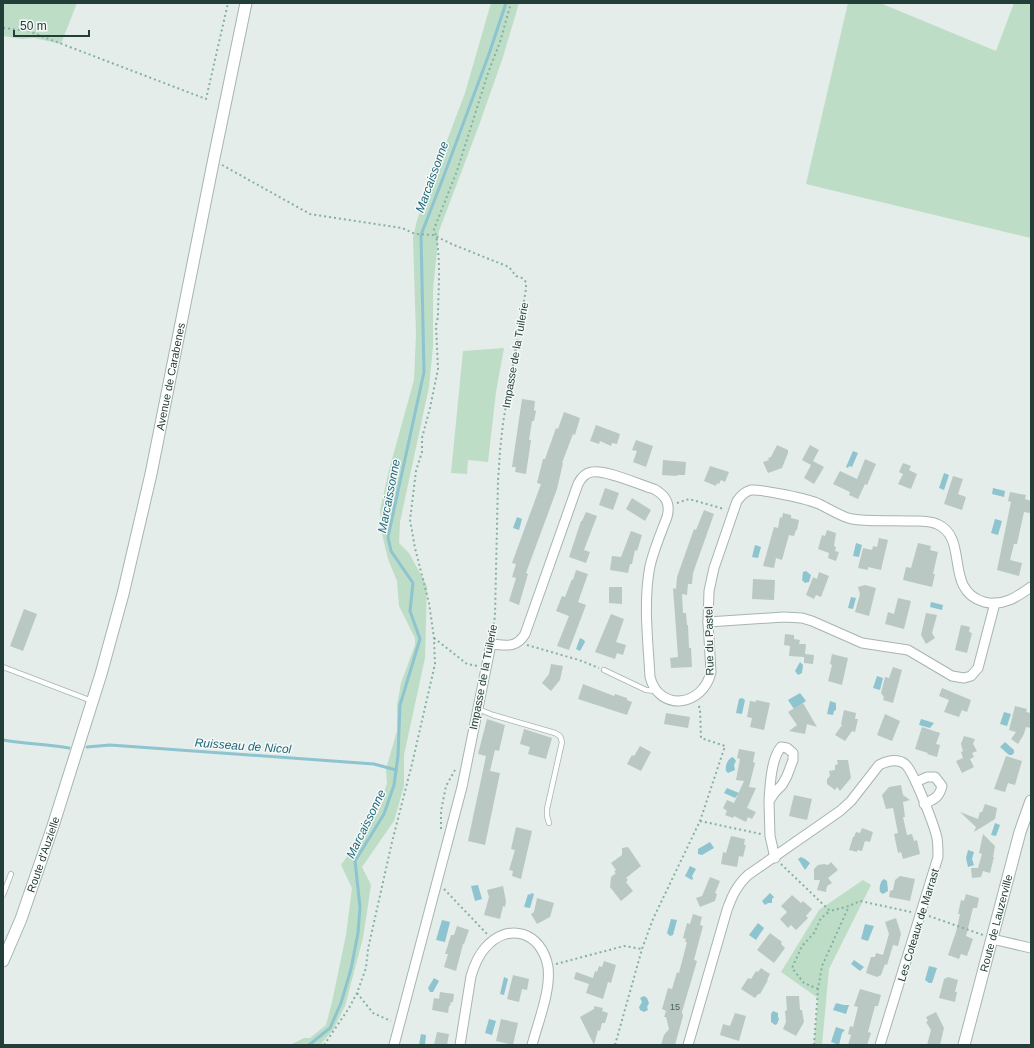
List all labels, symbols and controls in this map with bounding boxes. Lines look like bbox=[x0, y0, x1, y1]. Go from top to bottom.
scale bar bbox=[14, 12, 89, 38]
text: 50 m bbox=[20, 19, 47, 33]
water label: Marcaissonne bbox=[413, 139, 451, 214]
street label: Impasse de la Tuilerie bbox=[500, 301, 530, 409]
street label: Avenue de Carabenes bbox=[154, 321, 187, 431]
water label: Marcaissonne bbox=[375, 458, 403, 534]
street label: Rue du Pastel bbox=[702, 606, 716, 676]
street label: Impasse de la Tuilerie bbox=[467, 623, 499, 731]
water label: Ruisseau de Nicol bbox=[194, 736, 292, 756]
water label: Marcaissonne bbox=[343, 787, 389, 861]
street label: Route d'Auzielle bbox=[25, 815, 62, 894]
street label: Les Coteaux de Marrast bbox=[895, 867, 941, 983]
street label: Route de Lauzerville bbox=[977, 873, 1015, 973]
house number: 15 bbox=[670, 1002, 680, 1012]

